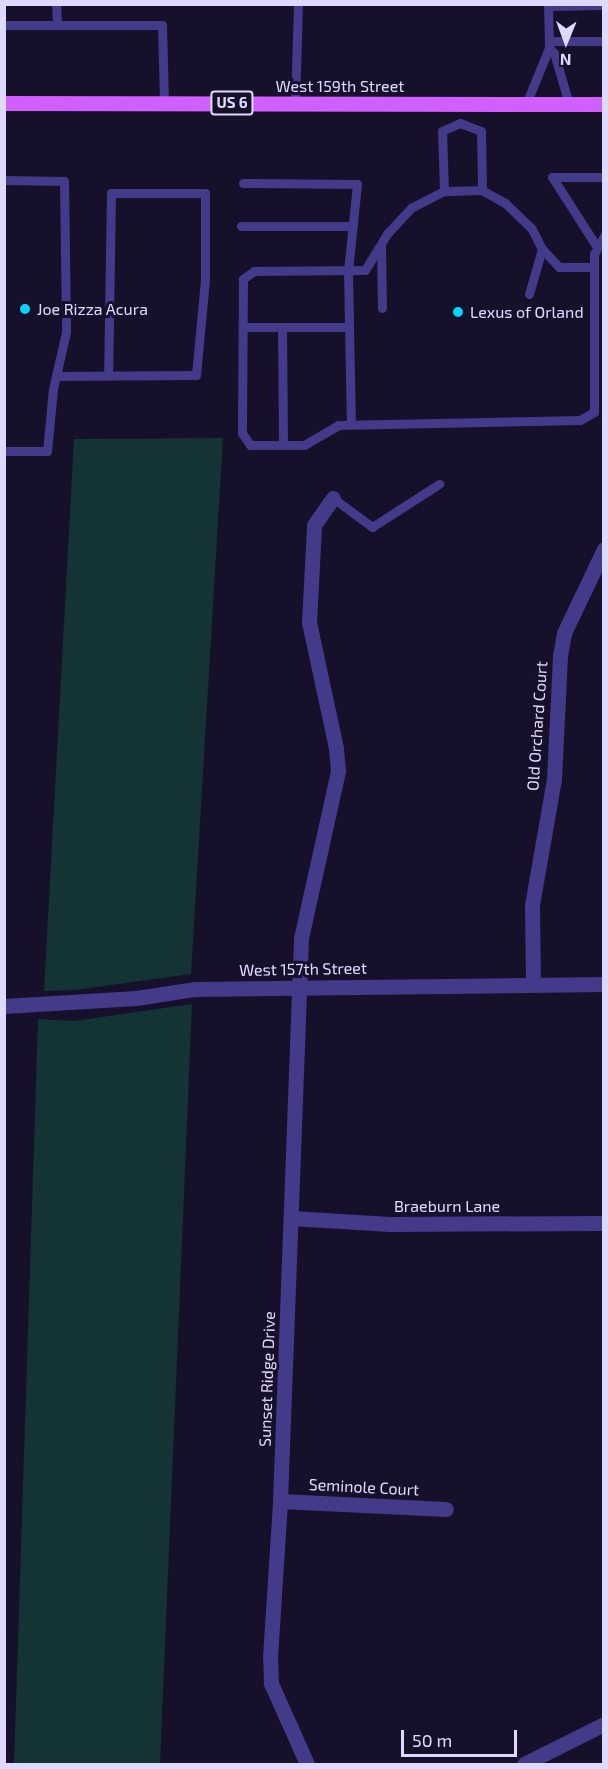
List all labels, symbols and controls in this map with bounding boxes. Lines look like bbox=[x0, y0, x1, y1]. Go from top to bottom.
north arrow bbox=[536, 12, 596, 72]
text: N bbox=[560, 51, 572, 70]
street label: West 159th Street bbox=[276, 76, 404, 96]
road number: US 6 bbox=[210, 91, 254, 115]
place label: Joe Rizza Acura bbox=[37, 299, 148, 319]
marker: Joe Rizza Acura bbox=[18, 302, 32, 316]
place label: Lexus of Orland bbox=[470, 302, 584, 322]
marker: Lexus of Orland bbox=[451, 305, 465, 319]
street label: Old Orchard Court bbox=[523, 661, 551, 791]
street label: West 157th Street bbox=[239, 958, 367, 980]
street label: Braeburn Lane bbox=[394, 1196, 500, 1216]
street label: Sunset Ridge Drive bbox=[255, 1311, 279, 1447]
street label: Seminole Court bbox=[308, 1475, 420, 1499]
scale bar bbox=[404, 1718, 520, 1756]
text: 50 m bbox=[412, 1729, 452, 1751]

